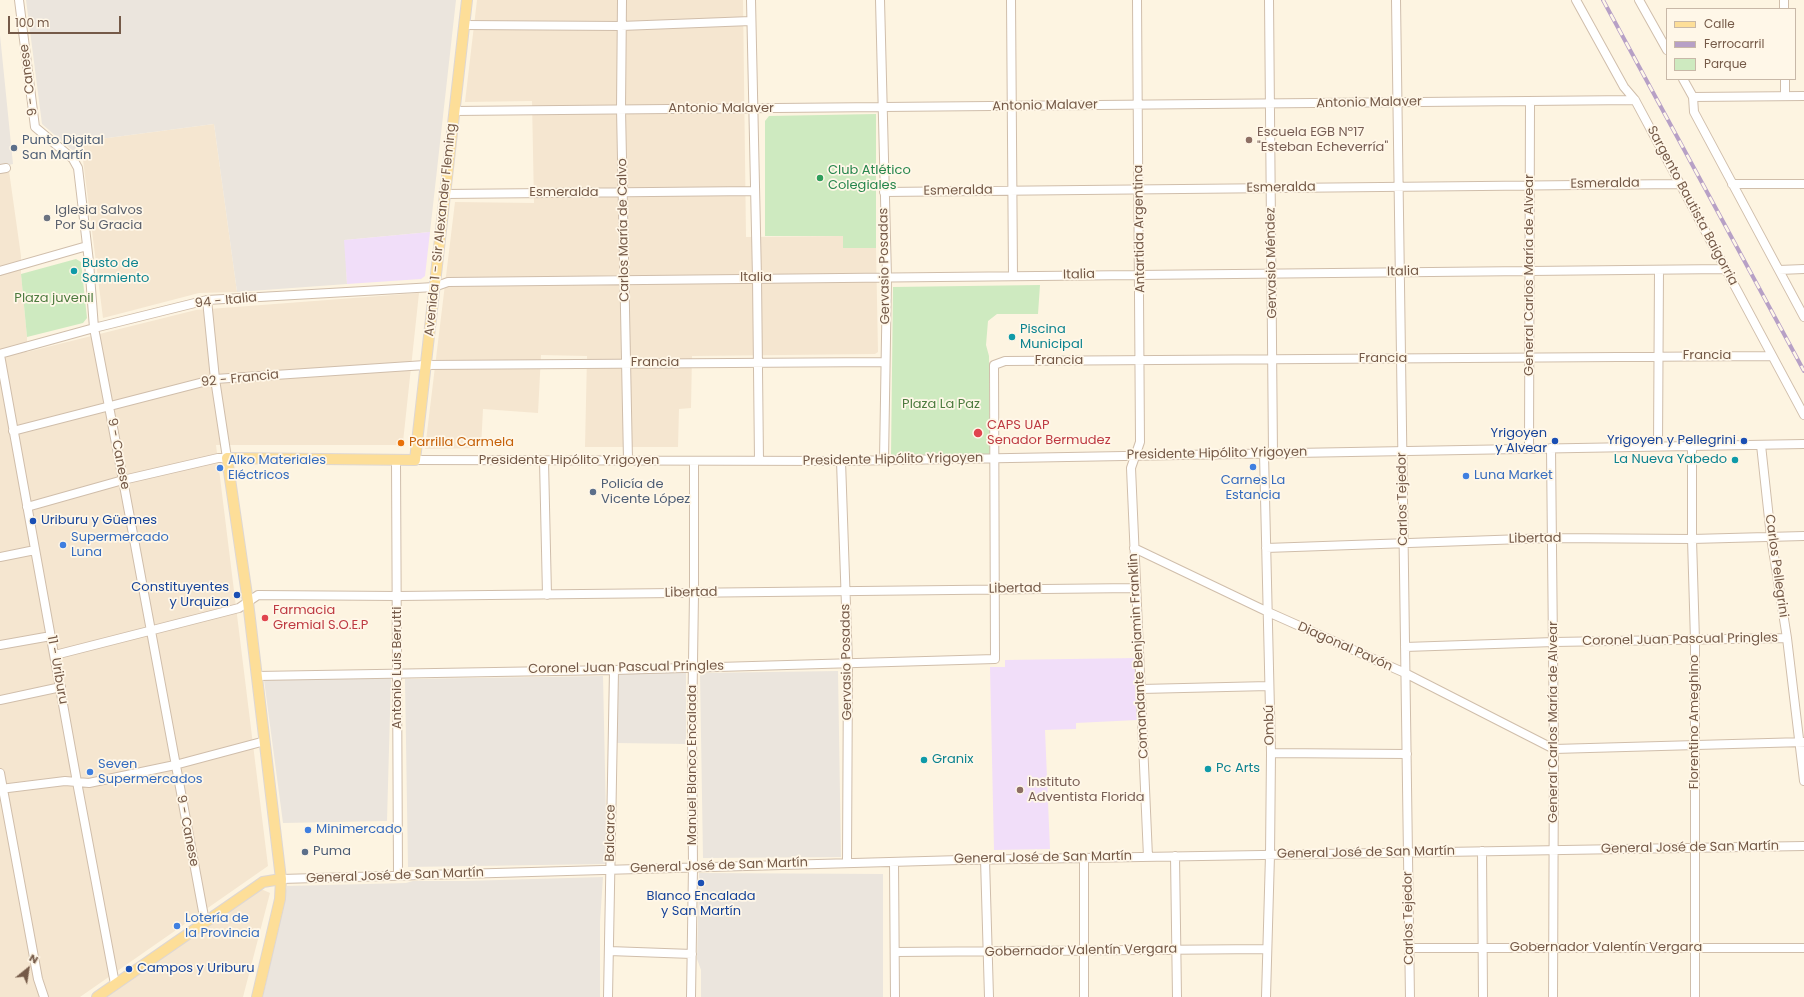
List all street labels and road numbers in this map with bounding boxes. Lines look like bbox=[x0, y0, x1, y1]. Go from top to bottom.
street label: 9 - Canese bbox=[17, 43, 41, 117]
street label: Antonio Malaver bbox=[1316, 94, 1422, 112]
street label: Antonio Malaver bbox=[992, 97, 1098, 115]
street label: Antonio Malaver bbox=[668, 101, 774, 117]
street label: Avenida 1 - Sir Alexander Fleming bbox=[422, 123, 460, 337]
street label: Sargento Bautista Baigorria bbox=[1643, 124, 1741, 288]
street label: Carlos María de Calvo bbox=[615, 158, 633, 302]
street label: Antartida Argentina bbox=[1131, 165, 1149, 293]
street label: General Carlos María de Alvear bbox=[1522, 174, 1538, 376]
street label: Esmeralda bbox=[1570, 176, 1640, 192]
street label: Esmeralda bbox=[1246, 180, 1316, 196]
street label: Esmeralda bbox=[923, 183, 993, 199]
street label: Esmeralda bbox=[529, 185, 599, 201]
street label: Gervasio Méndez bbox=[1263, 207, 1281, 319]
street label: Gervasio Posadas bbox=[876, 208, 894, 324]
street label: Italia bbox=[1387, 264, 1419, 280]
street label: Italia bbox=[1063, 267, 1095, 283]
street label: Italia bbox=[740, 270, 772, 286]
street label: 94 - Italia bbox=[194, 290, 258, 312]
street label: Francia bbox=[1683, 348, 1731, 364]
street label: Francia bbox=[1359, 351, 1407, 367]
street label: Francia bbox=[1035, 353, 1083, 369]
street label: Francia bbox=[631, 355, 679, 371]
street label: 92 - Francia bbox=[200, 367, 280, 391]
street label: 9 - Canese bbox=[103, 417, 133, 491]
street label: Presidente Hipólito Yrigoyen bbox=[1127, 445, 1307, 463]
street label: Presidente Hipólito Yrigoyen bbox=[803, 451, 983, 469]
street label: Carlos Tejedor bbox=[1394, 452, 1412, 546]
street label: Presidente Hipólito Yrigoyen bbox=[479, 453, 659, 469]
street label: Carlos Pellegrini bbox=[1761, 513, 1791, 619]
street label: Libertad bbox=[1508, 531, 1562, 547]
street label: Comandante Benjamin Franklin bbox=[1126, 553, 1152, 759]
street label: Libertad bbox=[988, 581, 1042, 597]
street label: Libertad bbox=[664, 585, 718, 601]
street label: Gervasio Posadas bbox=[838, 604, 856, 720]
street label: Antonio Luis Berutti bbox=[390, 607, 406, 729]
street label: Diagonal Pavón bbox=[1295, 619, 1395, 675]
street label: General Carlos María de Alvear bbox=[1546, 621, 1562, 823]
street label: Coronel Juan Pascual Pringles bbox=[1582, 630, 1778, 650]
street label: 11 - Uriburu bbox=[43, 634, 71, 706]
street label: Florentino Ameghino bbox=[1687, 655, 1703, 789]
street label: Coronel Juan Pascual Pringles bbox=[528, 658, 724, 678]
street label: Manuel Blanco Encalada bbox=[685, 685, 701, 845]
street label: Ombú bbox=[1262, 705, 1278, 745]
street label: 9 - Canese bbox=[172, 794, 202, 868]
street label: Balcarce bbox=[603, 804, 619, 862]
street label: General José de San Martín bbox=[1601, 839, 1779, 857]
street label: General José de San Martín bbox=[1277, 844, 1455, 862]
street label: General José de San Martín bbox=[954, 849, 1132, 867]
street label: General José de San Martín bbox=[630, 855, 808, 877]
street label: General José de San Martín bbox=[306, 865, 484, 887]
street label: Carlos Tejedor bbox=[1400, 871, 1418, 965]
street label: Gobernador Valentín Vergara bbox=[1510, 940, 1702, 956]
street label: Gobernador Valentín Vergara bbox=[985, 942, 1177, 960]

